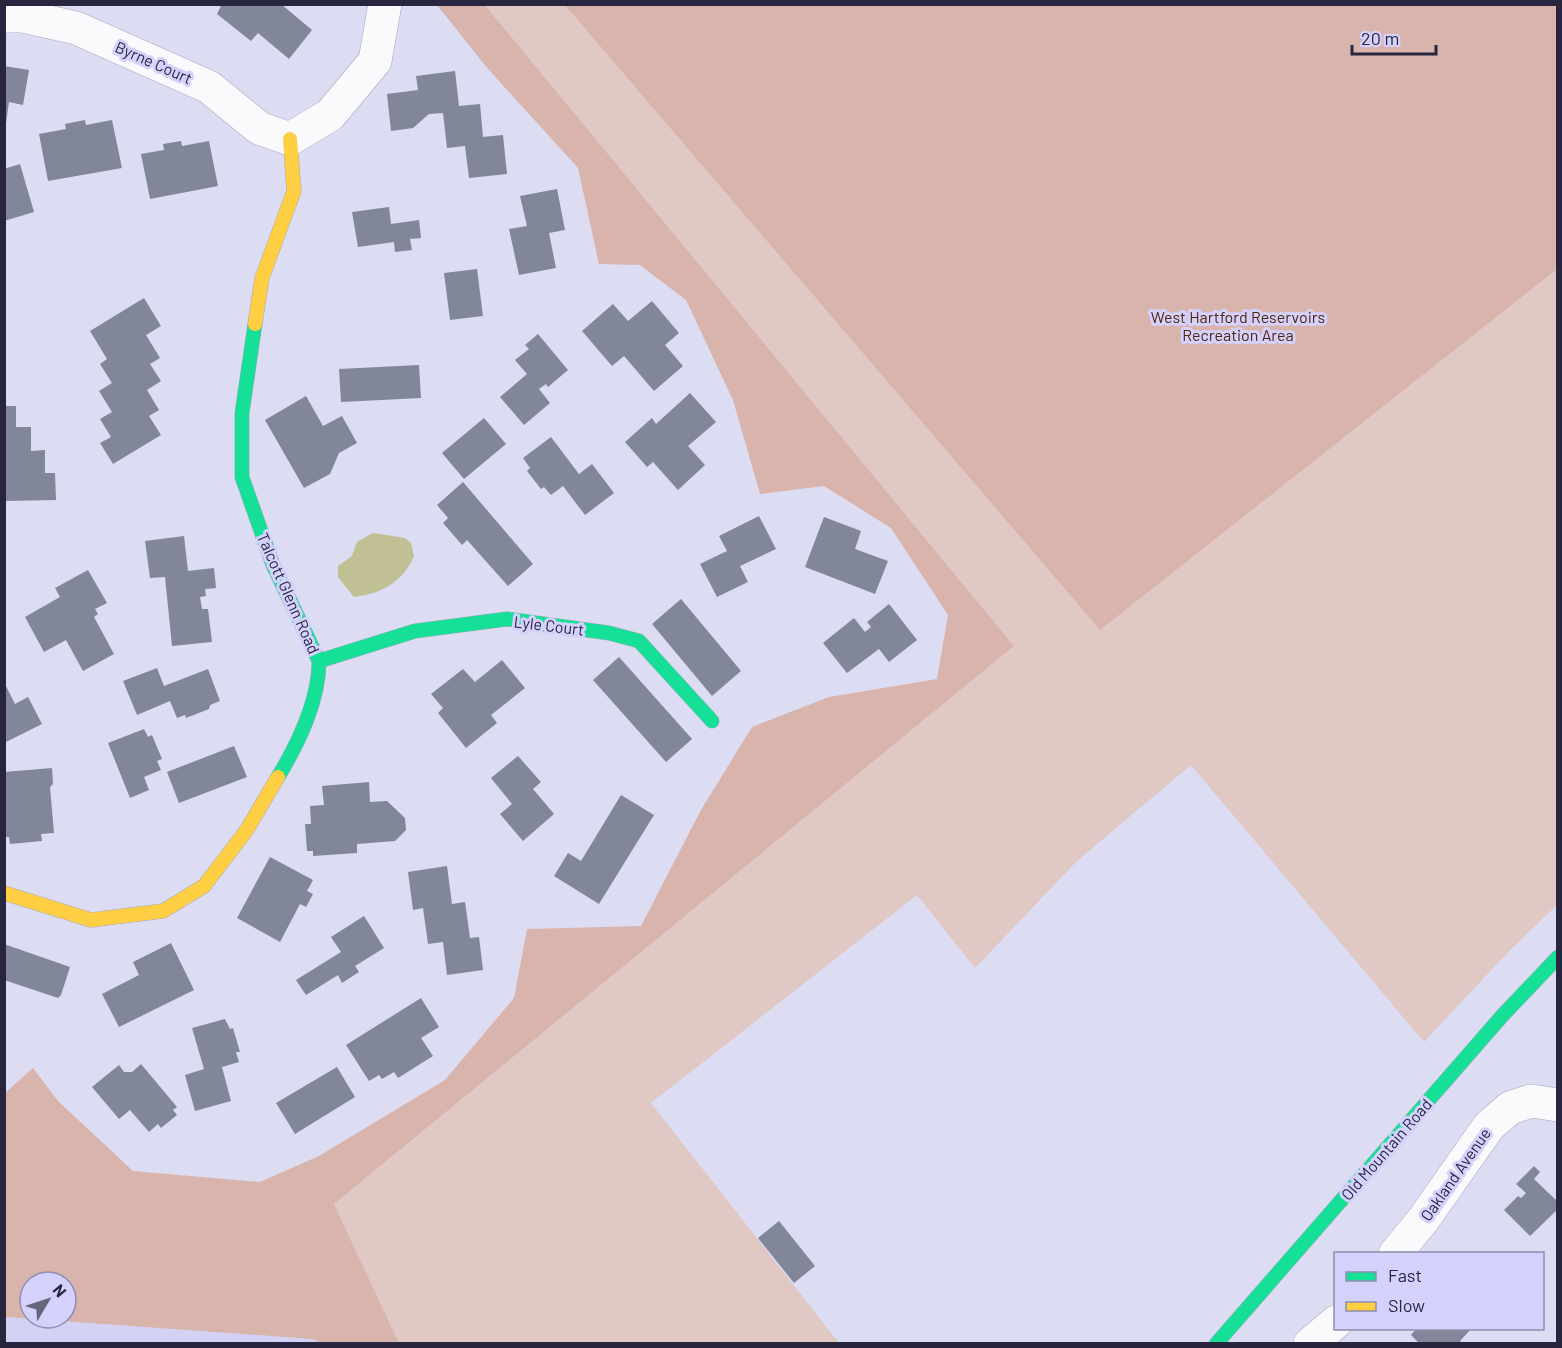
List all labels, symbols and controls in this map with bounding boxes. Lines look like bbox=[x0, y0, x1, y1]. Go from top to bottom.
scale bar bbox=[1352, 18, 1436, 56]
text: 20 m bbox=[1361, 27, 1399, 49]
street label: Byrne Court bbox=[113, 37, 195, 87]
park label: West Hartford Reservoirs Recreation Area bbox=[1151, 307, 1325, 344]
street label: Talcott Glenn Road bbox=[254, 530, 324, 656]
street label: Lyle Court bbox=[513, 611, 585, 639]
street label: Old Mountain Road bbox=[1337, 1094, 1435, 1204]
street label: Oakland Avenue bbox=[1416, 1124, 1494, 1224]
legend bbox=[1334, 1252, 1544, 1330]
text: Fast bbox=[1388, 1264, 1422, 1286]
north arrow bbox=[18, 1270, 78, 1330]
text: N bbox=[49, 1280, 71, 1300]
text: Slow bbox=[1388, 1294, 1425, 1316]

